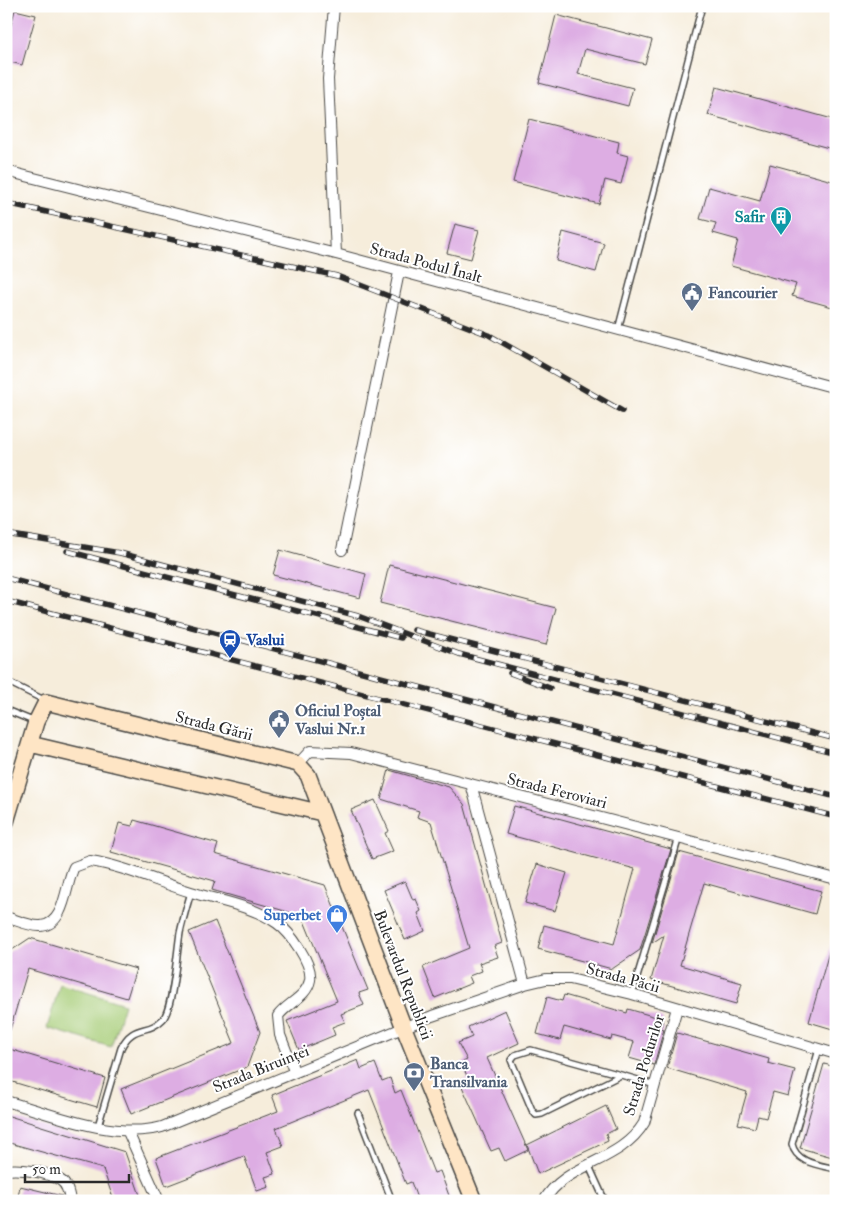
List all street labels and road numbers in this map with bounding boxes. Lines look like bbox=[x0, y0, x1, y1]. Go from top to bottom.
street label: Strada Podul Înalt bbox=[368, 238, 484, 288]
street label: Strada Gării bbox=[173, 707, 255, 745]
street label: Strada Feroviari bbox=[505, 769, 609, 813]
street label: Bulevardul Republicii bbox=[368, 907, 437, 1043]
street label: Strada Păcii bbox=[584, 959, 662, 997]
street label: Strada Podurilor bbox=[619, 1012, 669, 1118]
street label: Strada Biruinței bbox=[210, 1041, 312, 1097]

